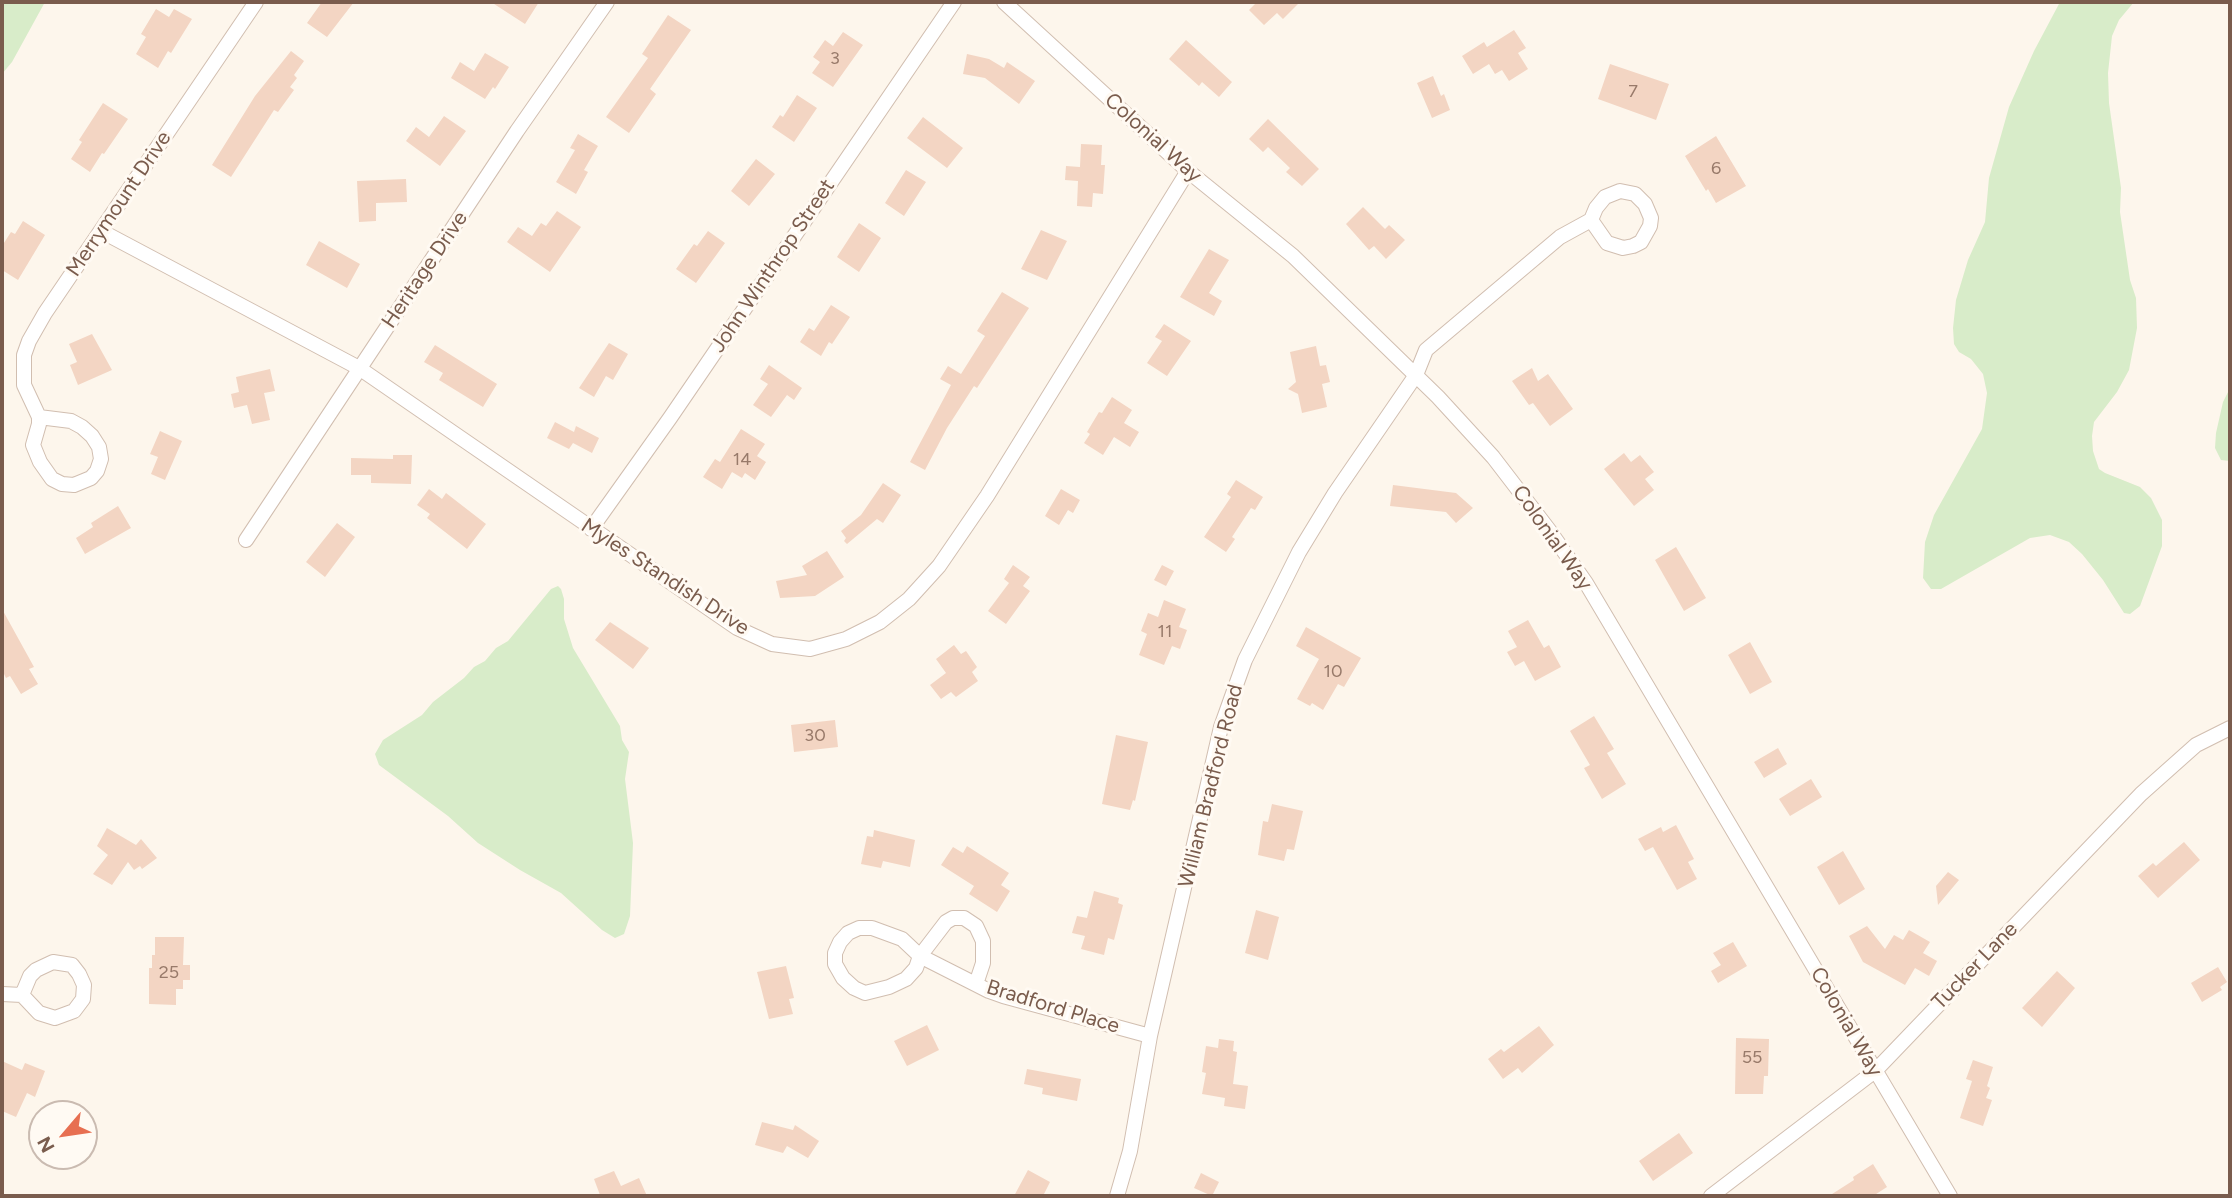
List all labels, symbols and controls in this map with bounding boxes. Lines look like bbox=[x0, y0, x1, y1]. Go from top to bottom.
house number: 3 bbox=[830, 48, 840, 70]
house number: 7 bbox=[1628, 81, 1638, 103]
street label: Colonial Way bbox=[1099, 88, 1207, 188]
street label: Merrymount Drive bbox=[61, 127, 177, 281]
house number: 6 bbox=[1711, 158, 1721, 180]
street label: John Winthrop Street bbox=[706, 175, 840, 357]
street label: Heritage Drive bbox=[377, 207, 473, 333]
house number: 14 bbox=[733, 449, 751, 471]
street label: Colonial Way bbox=[1507, 481, 1597, 595]
street label: Myles Standish Drive bbox=[576, 513, 754, 641]
house number: 11 bbox=[1158, 621, 1172, 643]
house number: 10 bbox=[1324, 661, 1342, 683]
street label: William Bradford Road bbox=[1174, 682, 1248, 890]
house number: 30 bbox=[804, 725, 826, 747]
street label: Tucker Lane bbox=[1927, 917, 2023, 1015]
house number: 25 bbox=[159, 962, 179, 984]
street label: Colonial Way bbox=[1805, 963, 1887, 1081]
street label: Bradford Place bbox=[983, 975, 1123, 1039]
house number: 55 bbox=[1742, 1047, 1762, 1069]
north arrow bbox=[28, 1100, 98, 1170]
text: N bbox=[32, 1132, 60, 1156]

